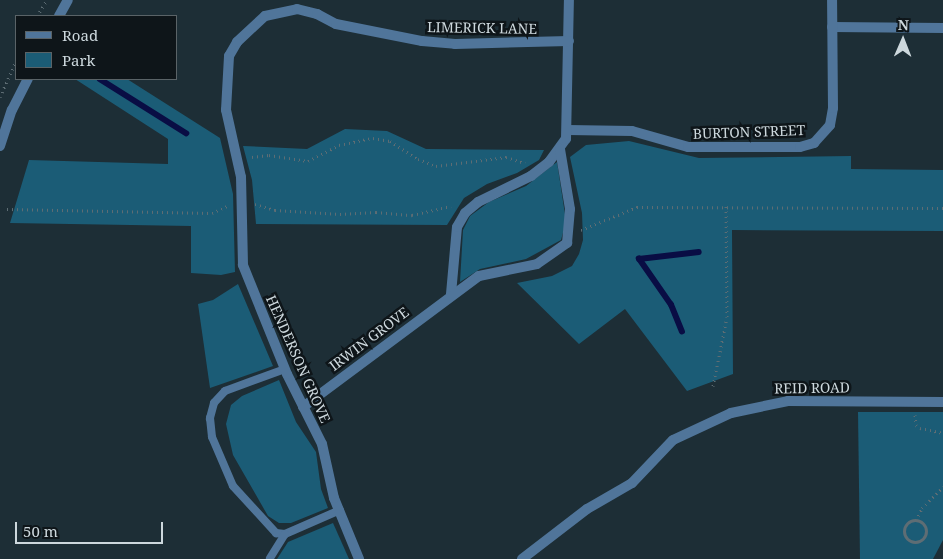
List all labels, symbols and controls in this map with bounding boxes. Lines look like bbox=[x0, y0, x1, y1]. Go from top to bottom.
legend bbox=[15, 15, 178, 80]
north arrow bbox=[878, 15, 928, 65]
text: N bbox=[898, 15, 909, 34]
street label: LIMERICK LANE bbox=[427, 19, 537, 37]
text: Road bbox=[62, 25, 98, 45]
text: Park bbox=[62, 50, 95, 70]
street label: BURTON STREET bbox=[693, 122, 805, 142]
street label: HENDERSON GROVE bbox=[262, 293, 334, 425]
street label: IRWIN GROVE bbox=[326, 304, 412, 374]
street label: REID ROAD bbox=[774, 379, 850, 397]
scale bar bbox=[18, 512, 165, 544]
text: 50 m bbox=[23, 521, 58, 541]

